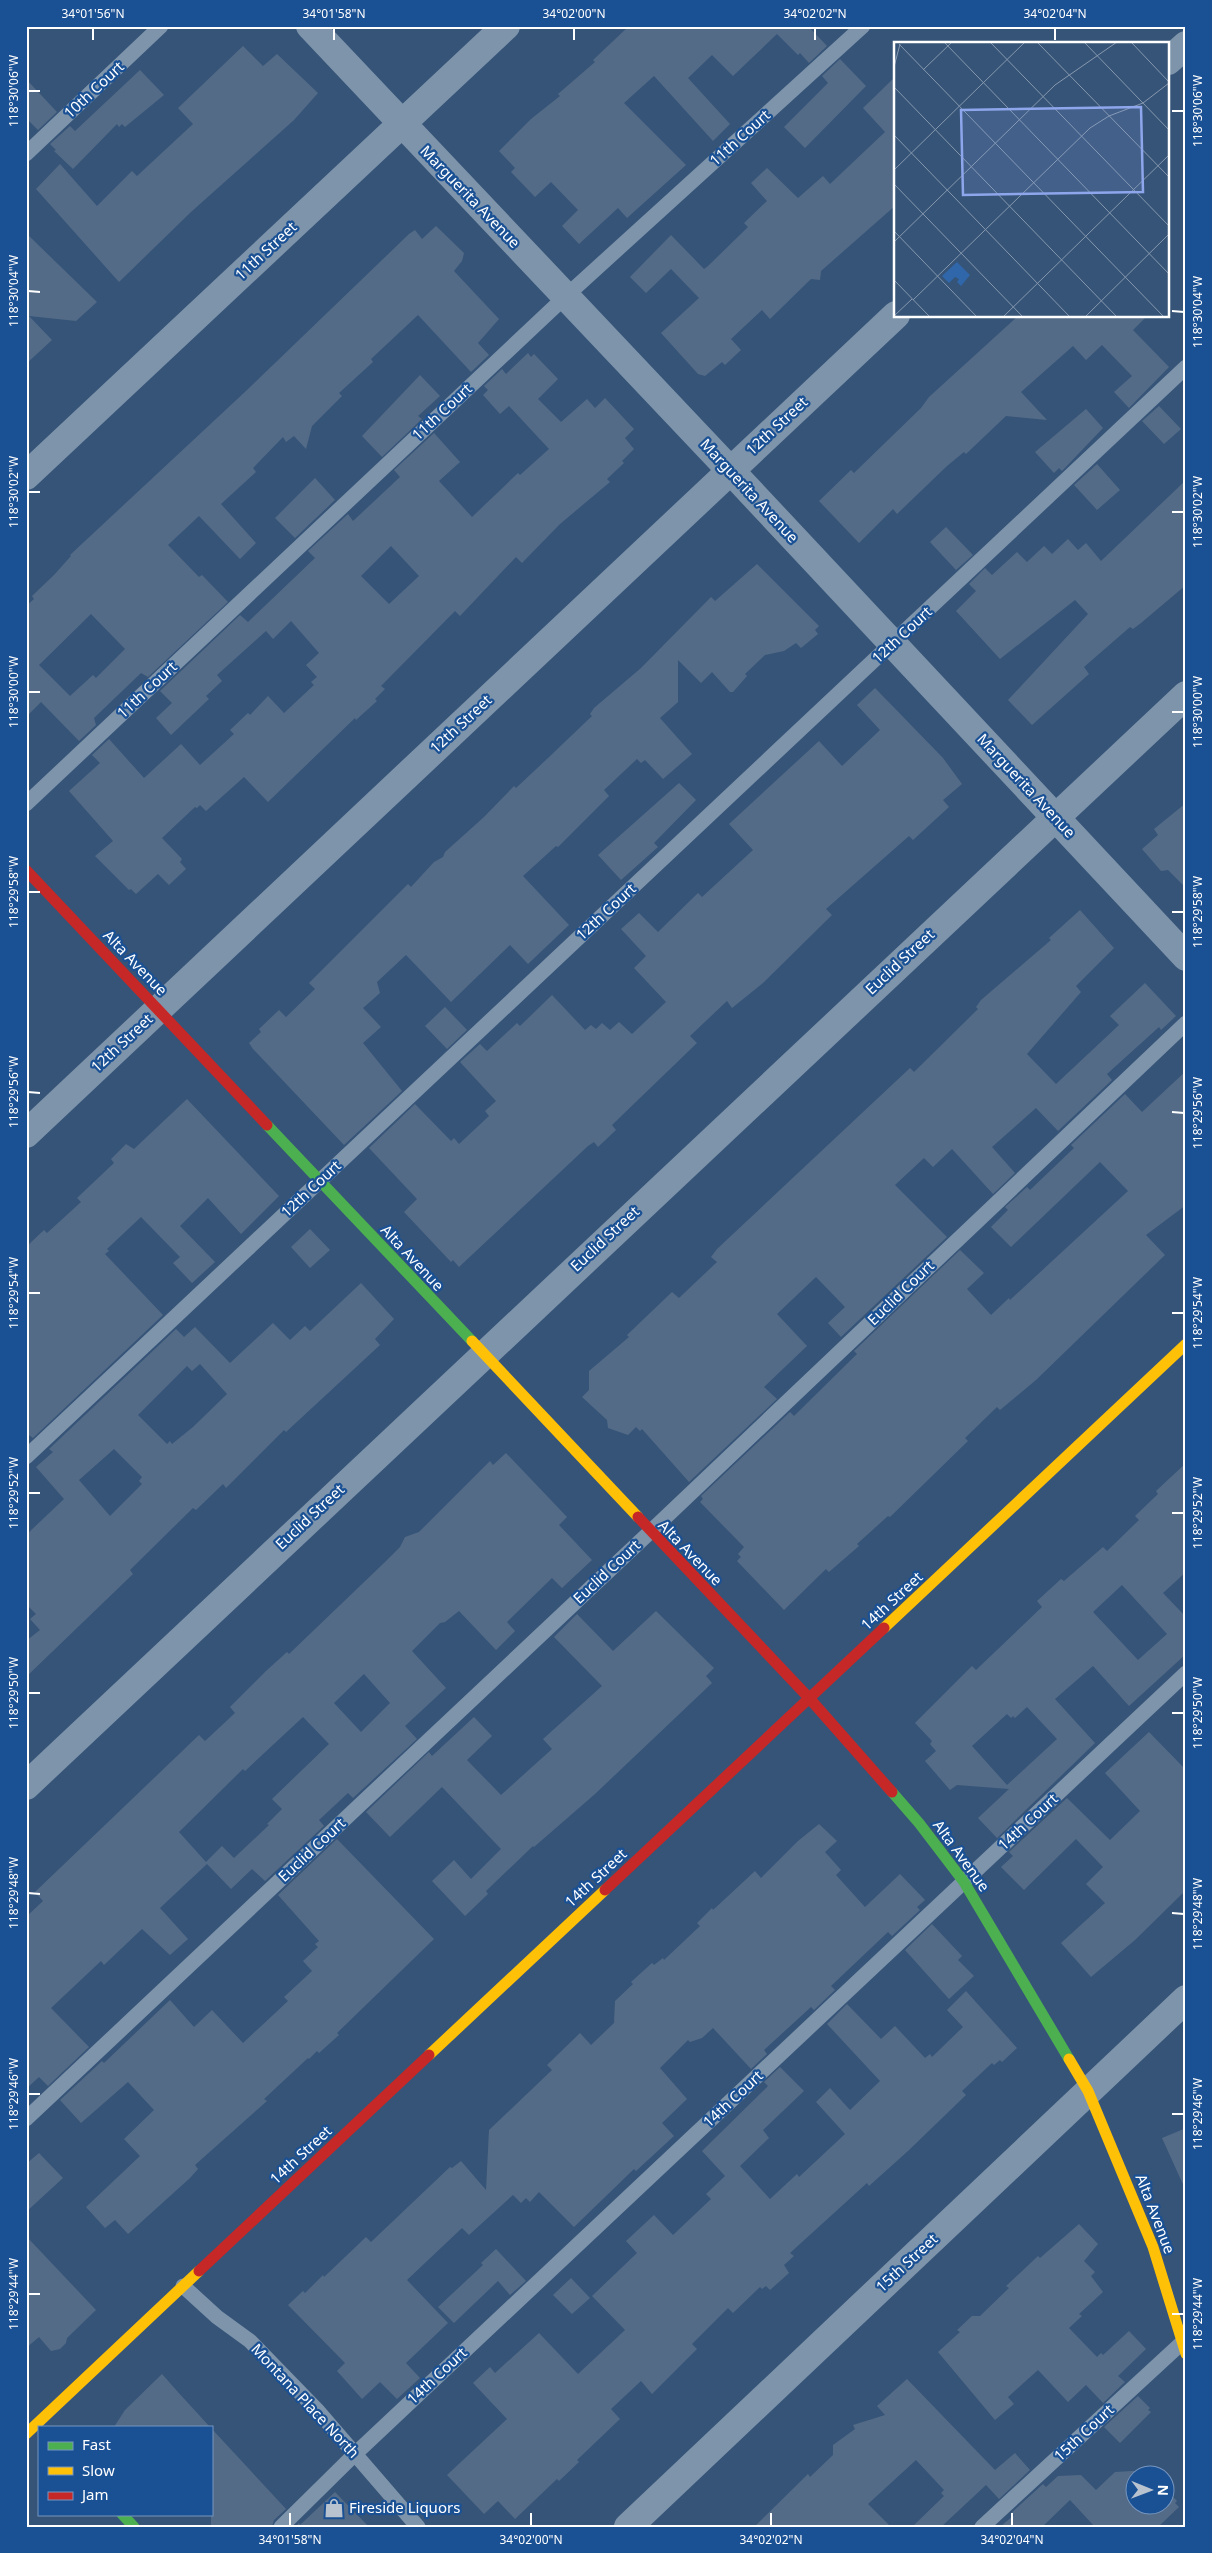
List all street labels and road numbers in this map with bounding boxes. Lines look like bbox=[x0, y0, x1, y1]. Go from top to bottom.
street label: 10th Court bbox=[59, 56, 128, 122]
street label: 11th Court bbox=[705, 104, 774, 170]
street label: Marguerita Avenue bbox=[416, 141, 525, 252]
street label: 11th Street bbox=[230, 216, 301, 284]
street label: 11th Court bbox=[407, 378, 476, 444]
street label: 12th Street bbox=[741, 391, 812, 459]
street label: Marguerita Avenue bbox=[696, 434, 803, 547]
street label: 12th Court bbox=[867, 601, 936, 667]
street label: 11th Court bbox=[112, 656, 181, 722]
street label: 12th Street bbox=[425, 689, 496, 757]
street label: Marguerita Avenue bbox=[973, 729, 1080, 842]
street label: 12th Court bbox=[571, 878, 640, 944]
street label: Euclid Street bbox=[860, 924, 939, 998]
street label: Alta Avenue bbox=[99, 925, 172, 999]
street label: 12th Street bbox=[86, 1008, 157, 1076]
street label: 12th Court bbox=[276, 1155, 345, 1221]
street label: Euclid Street bbox=[565, 1201, 644, 1275]
street label: Alta Avenue bbox=[377, 1220, 449, 1295]
street label: Euclid Court bbox=[863, 1255, 938, 1329]
street label: Euclid Street bbox=[270, 1479, 349, 1553]
street label: Alta Avenue bbox=[654, 1515, 727, 1589]
street label: Euclid Court bbox=[568, 1535, 645, 1608]
street label: 14th Street bbox=[856, 1566, 927, 1634]
street label: 14th Court bbox=[993, 1788, 1062, 1854]
street label: Euclid Court bbox=[273, 1813, 350, 1886]
street label: Alta Avenue bbox=[929, 1816, 995, 1895]
street label: 14th Street bbox=[560, 1843, 631, 1911]
street label: 14th Court bbox=[698, 2065, 767, 2131]
street label: 14th Street bbox=[265, 2120, 336, 2188]
street label: Alta Avenue bbox=[1132, 2171, 1180, 2256]
street label: 15th Street bbox=[871, 2228, 942, 2296]
street label: Montana Place North bbox=[247, 2339, 364, 2462]
street label: 14th Court bbox=[402, 2342, 471, 2408]
street label: 15th Court bbox=[1049, 2399, 1118, 2465]

